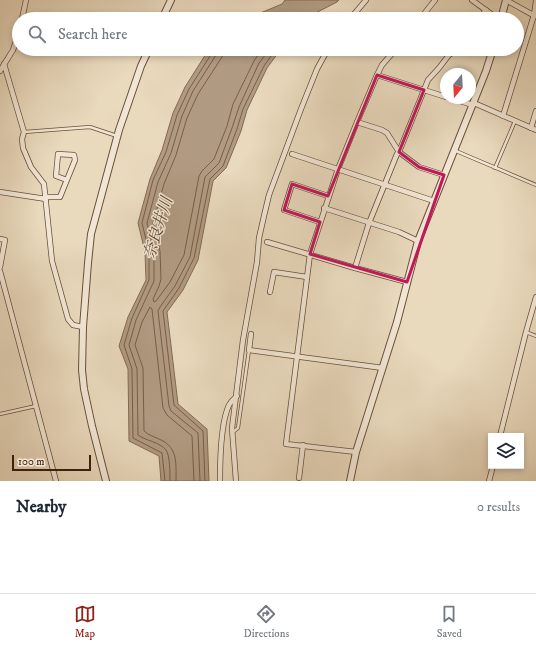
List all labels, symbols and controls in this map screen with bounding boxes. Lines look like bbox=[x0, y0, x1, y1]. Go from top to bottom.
search box bbox=[12, 12, 524, 56]
icon: search bbox=[26, 23, 48, 45]
text: Search here bbox=[58, 25, 127, 44]
north arrow bbox=[440, 68, 476, 104]
water label: 奈良井川 bbox=[139, 193, 178, 262]
map controls bbox=[488, 433, 524, 469]
button: layers bbox=[488, 433, 524, 469]
scale bar bbox=[12, 453, 91, 472]
text: 100 m bbox=[18, 455, 44, 469]
text: Nearby bbox=[16, 496, 66, 518]
text: 0 results bbox=[477, 499, 520, 515]
tab: Map bbox=[74, 603, 96, 641]
tab: Directions bbox=[244, 603, 289, 641]
tab: Saved bbox=[437, 603, 462, 641]

